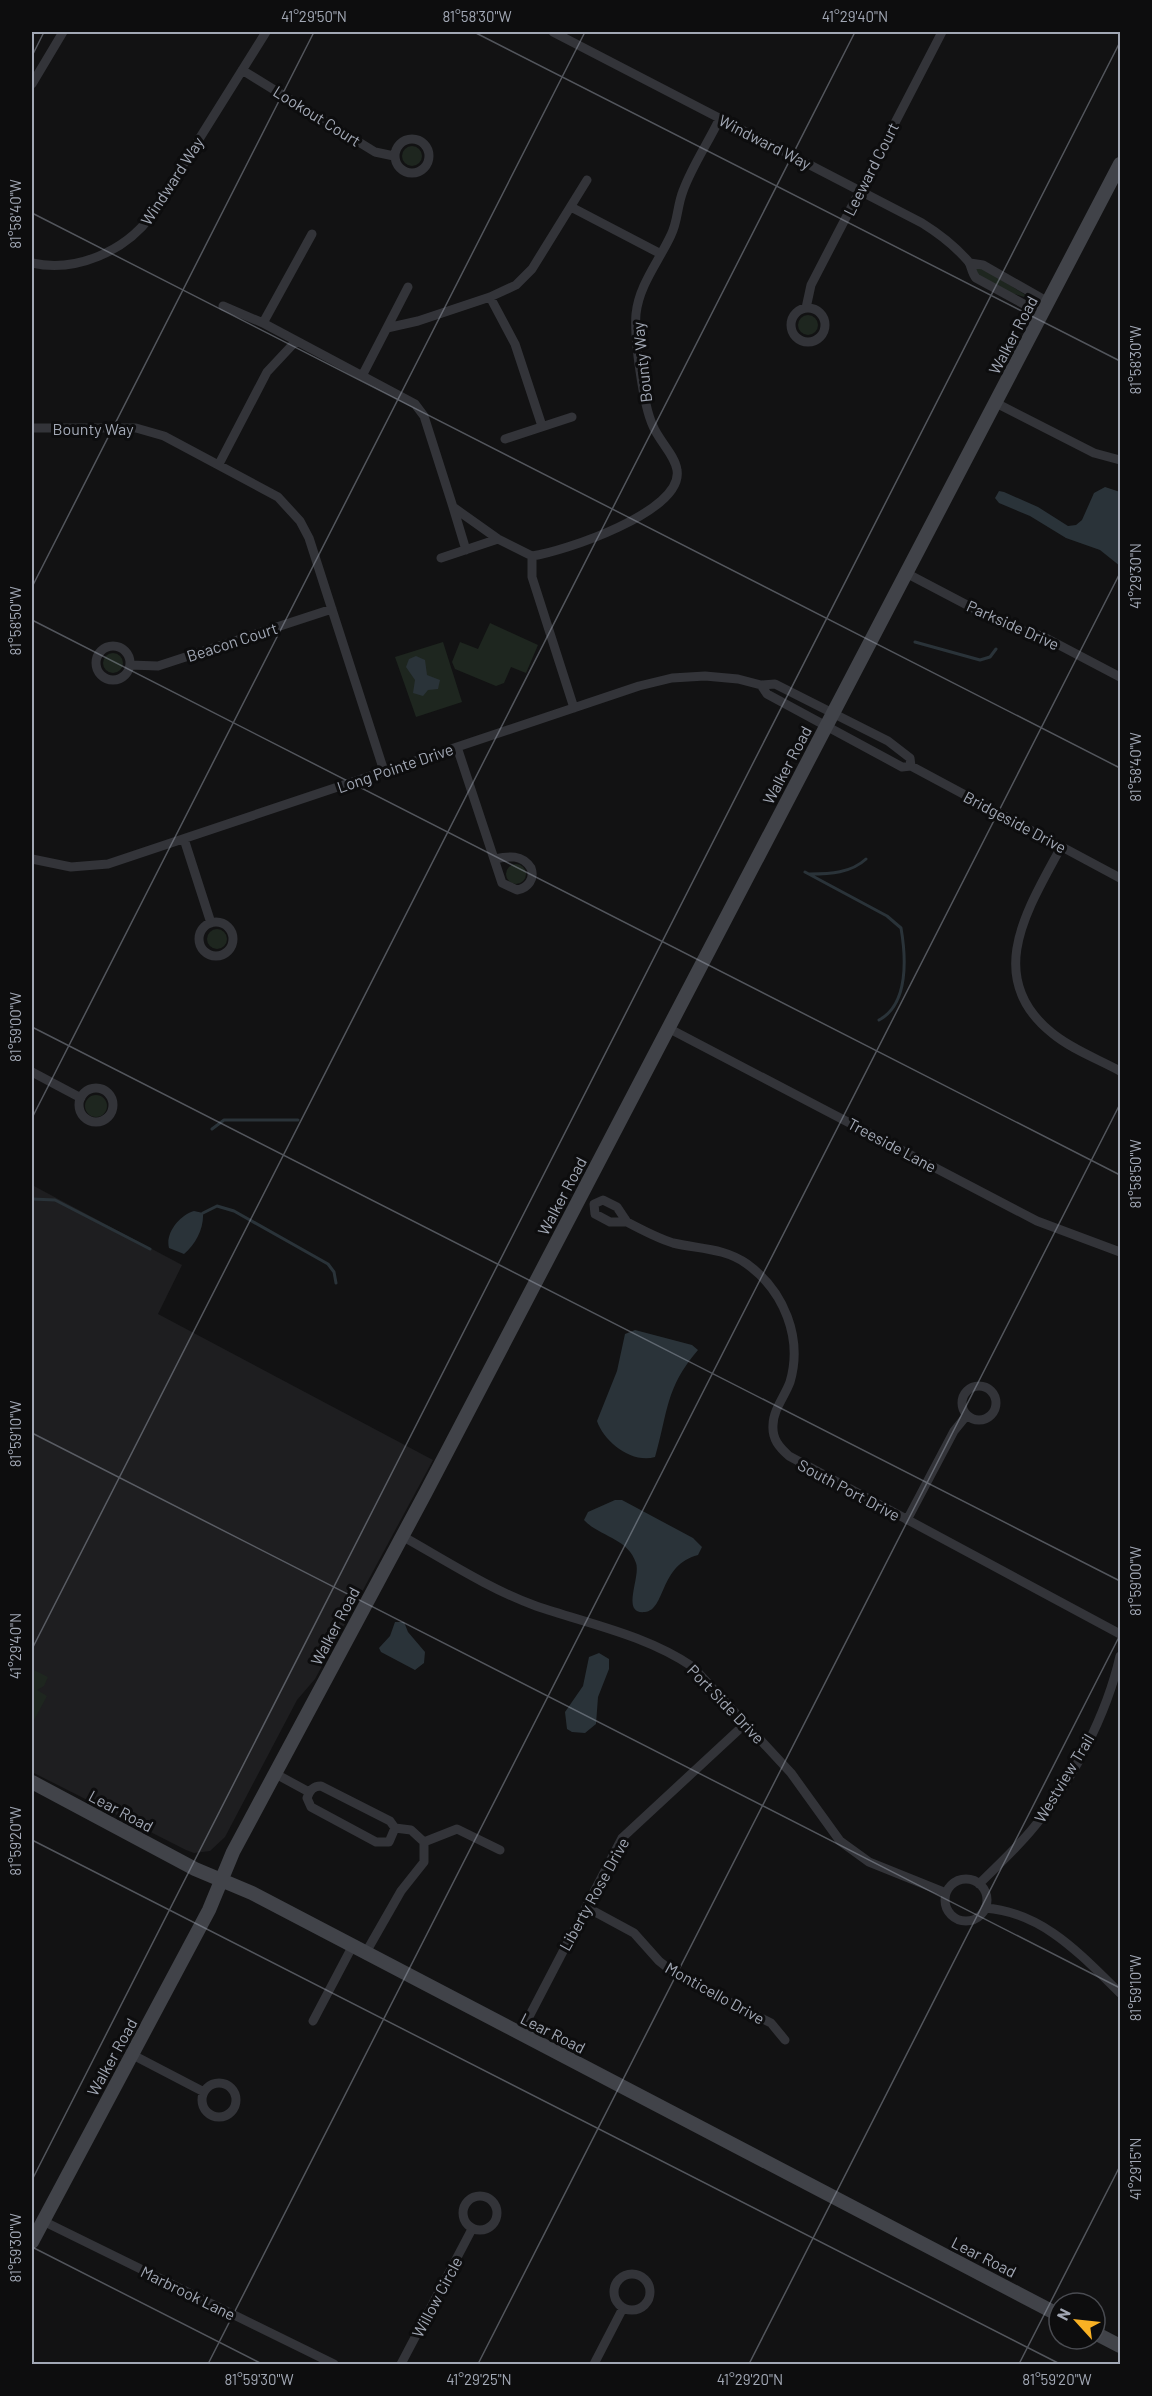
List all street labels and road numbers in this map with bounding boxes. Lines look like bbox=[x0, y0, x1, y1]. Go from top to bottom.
street label: Lookout Court bbox=[270, 81, 364, 150]
street label: Windward Way bbox=[716, 110, 815, 173]
street label: Leeward Court bbox=[839, 119, 902, 219]
street label: Windward Way bbox=[136, 133, 207, 228]
street label: Walker Road bbox=[984, 292, 1041, 377]
street label: Bounty Way bbox=[628, 320, 655, 403]
street label: Bounty Way bbox=[52, 419, 134, 438]
street label: Parkside Drive bbox=[964, 596, 1062, 653]
street label: Beacon Court bbox=[184, 618, 280, 665]
street label: Walker Road bbox=[758, 722, 815, 807]
street label: Long Pointe Drive bbox=[334, 739, 455, 796]
street label: Bridgeside Drive bbox=[961, 787, 1070, 857]
street label: Treeside Lane bbox=[845, 1113, 940, 1176]
street label: Walker Road bbox=[533, 1153, 590, 1238]
street label: South Port Drive bbox=[795, 1455, 904, 1524]
street label: Walker Road bbox=[306, 1583, 363, 1668]
street label: Port Side Drive bbox=[684, 1660, 769, 1747]
street label: Westview Trail bbox=[1030, 1730, 1097, 1825]
street label: Lear Road bbox=[86, 1786, 157, 1835]
street label: Liberty Rose Drive bbox=[555, 1834, 632, 1954]
street label: Monticello Drive bbox=[662, 1957, 768, 2028]
street label: Lear Road bbox=[518, 2008, 589, 2057]
street label: Walker Road bbox=[82, 2015, 141, 2099]
street label: Lear Road bbox=[949, 2232, 1020, 2281]
street label: Willow Circle bbox=[407, 2253, 466, 2340]
street label: Marbrook Lane bbox=[138, 2261, 239, 2324]

